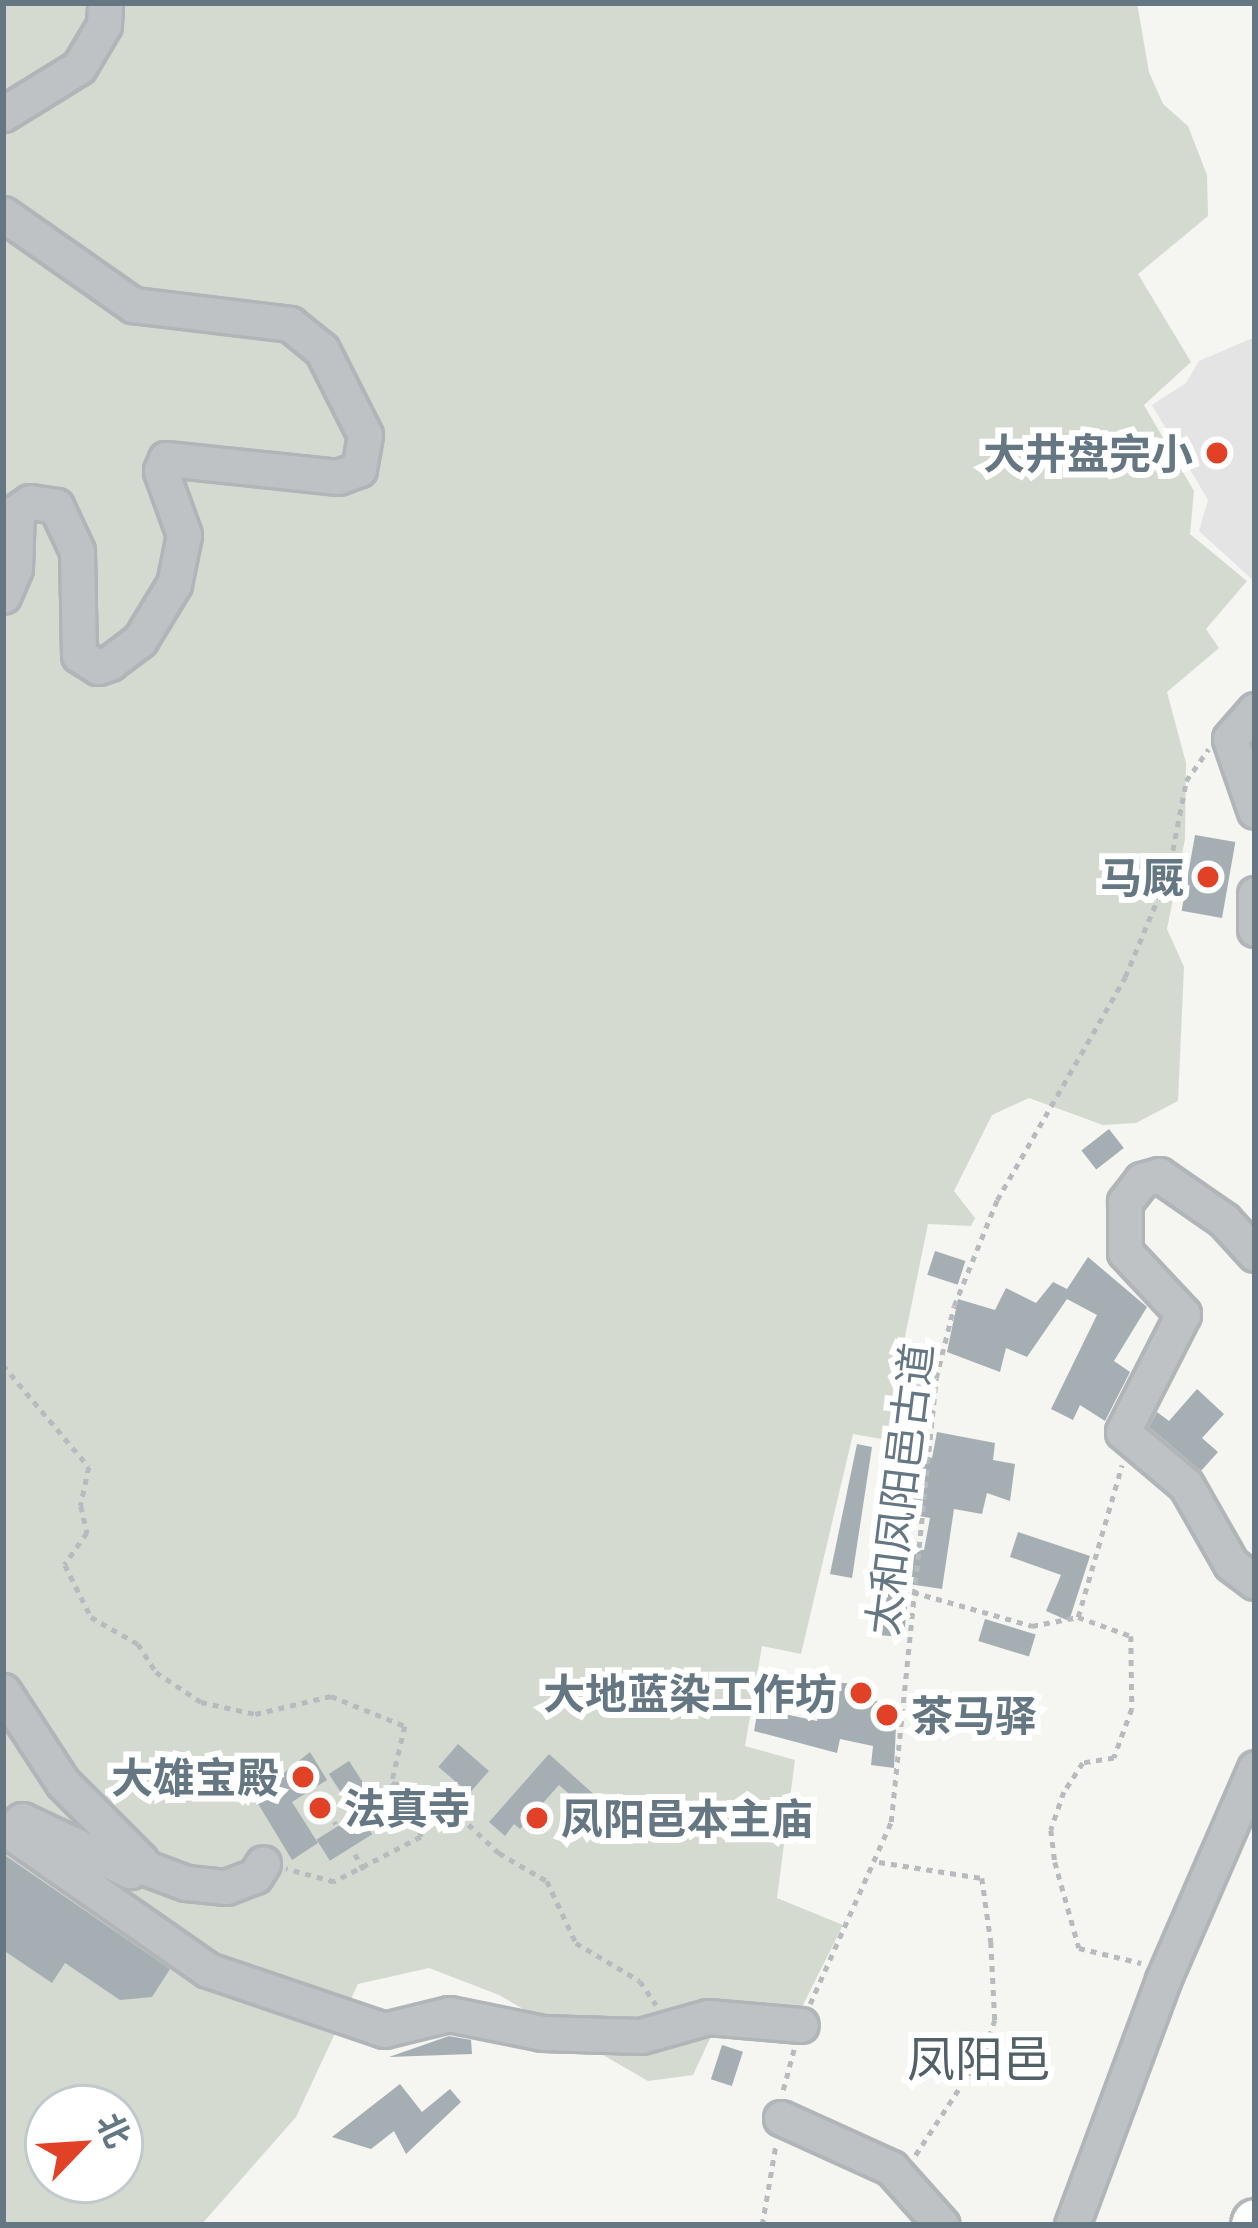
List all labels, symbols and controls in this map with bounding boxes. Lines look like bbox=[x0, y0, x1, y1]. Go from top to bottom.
place label: 大井盘完小 bbox=[983, 428, 1193, 478]
marker: 大井盘完小 bbox=[1204, 440, 1230, 466]
place label: 马厩 bbox=[1100, 852, 1184, 902]
marker: 马厩 bbox=[1195, 864, 1221, 890]
street label: 太和凤阳邑古道 bbox=[856, 1340, 942, 1638]
place label: 大地蓝染工作坊 bbox=[543, 1668, 837, 1718]
marker: 大地蓝染工作坊 bbox=[848, 1680, 874, 1706]
place label: 茶马驿 bbox=[911, 1690, 1037, 1740]
marker: 茶马驿 bbox=[874, 1702, 900, 1728]
place label: 大雄宝殿 bbox=[111, 1752, 279, 1802]
marker: 大雄宝殿 bbox=[290, 1764, 316, 1790]
place label: 法真寺 bbox=[344, 1783, 470, 1833]
place label: 凤阳邑本主庙 bbox=[561, 1793, 813, 1843]
marker: 法真寺 bbox=[307, 1795, 333, 1821]
marker: 凤阳邑本主庙 bbox=[524, 1805, 550, 1831]
district label: 凤阳邑 bbox=[907, 2030, 1051, 2088]
north arrow bbox=[24, 2084, 144, 2204]
text: 北 bbox=[90, 2107, 139, 2153]

